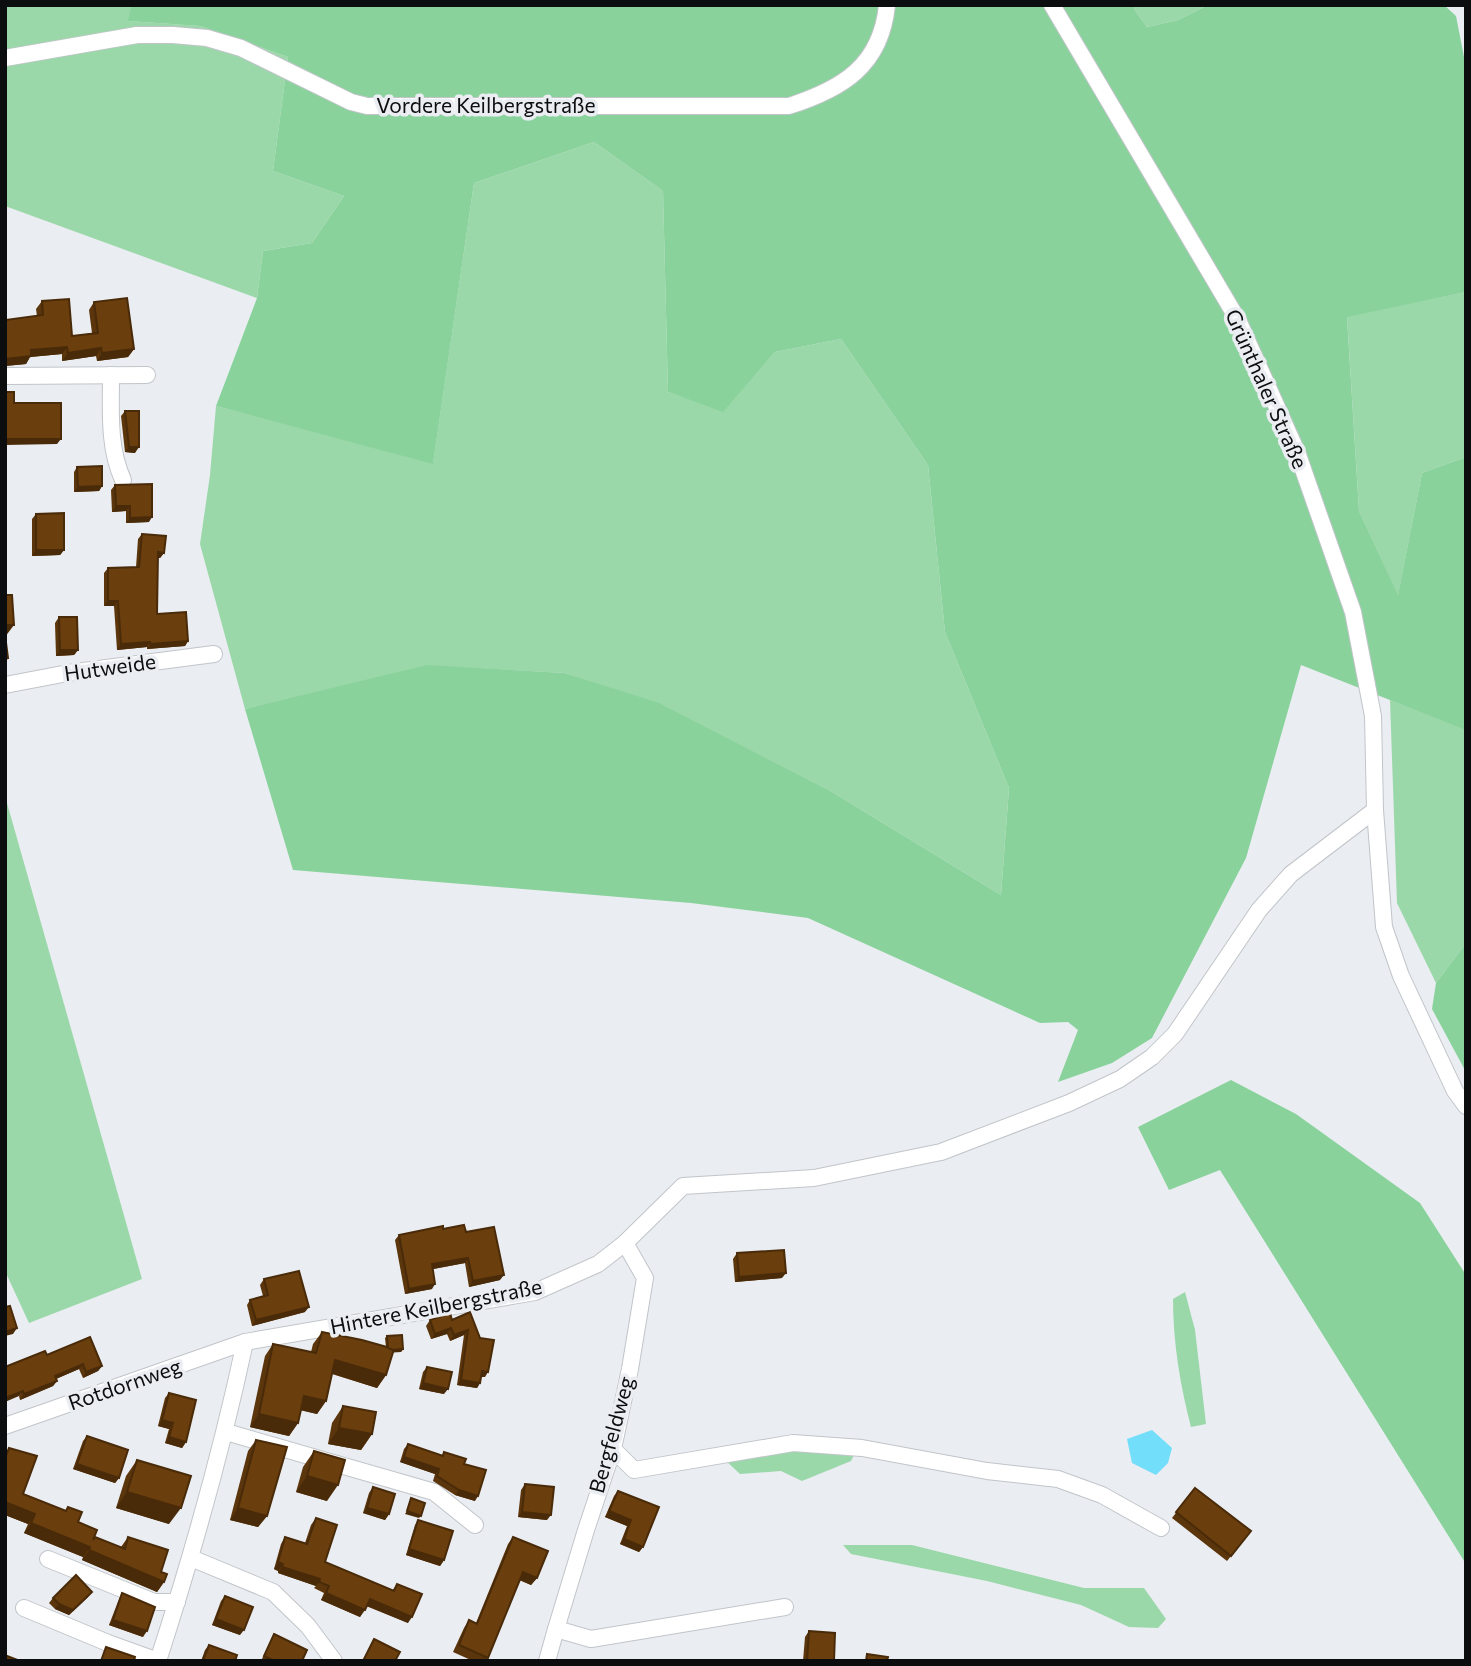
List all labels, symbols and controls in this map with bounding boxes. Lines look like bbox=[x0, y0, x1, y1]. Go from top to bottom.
street label: Vordere Keilbergstraße bbox=[376, 92, 596, 117]
street label: Grünthaler Straße bbox=[1221, 305, 1314, 472]
street label: Hutweide bbox=[62, 648, 157, 685]
street label: Hintere Keilbergstraße bbox=[328, 1273, 544, 1338]
street label: Rotdornweg bbox=[65, 1353, 184, 1415]
street label: Bergfeldweg bbox=[583, 1374, 638, 1496]

